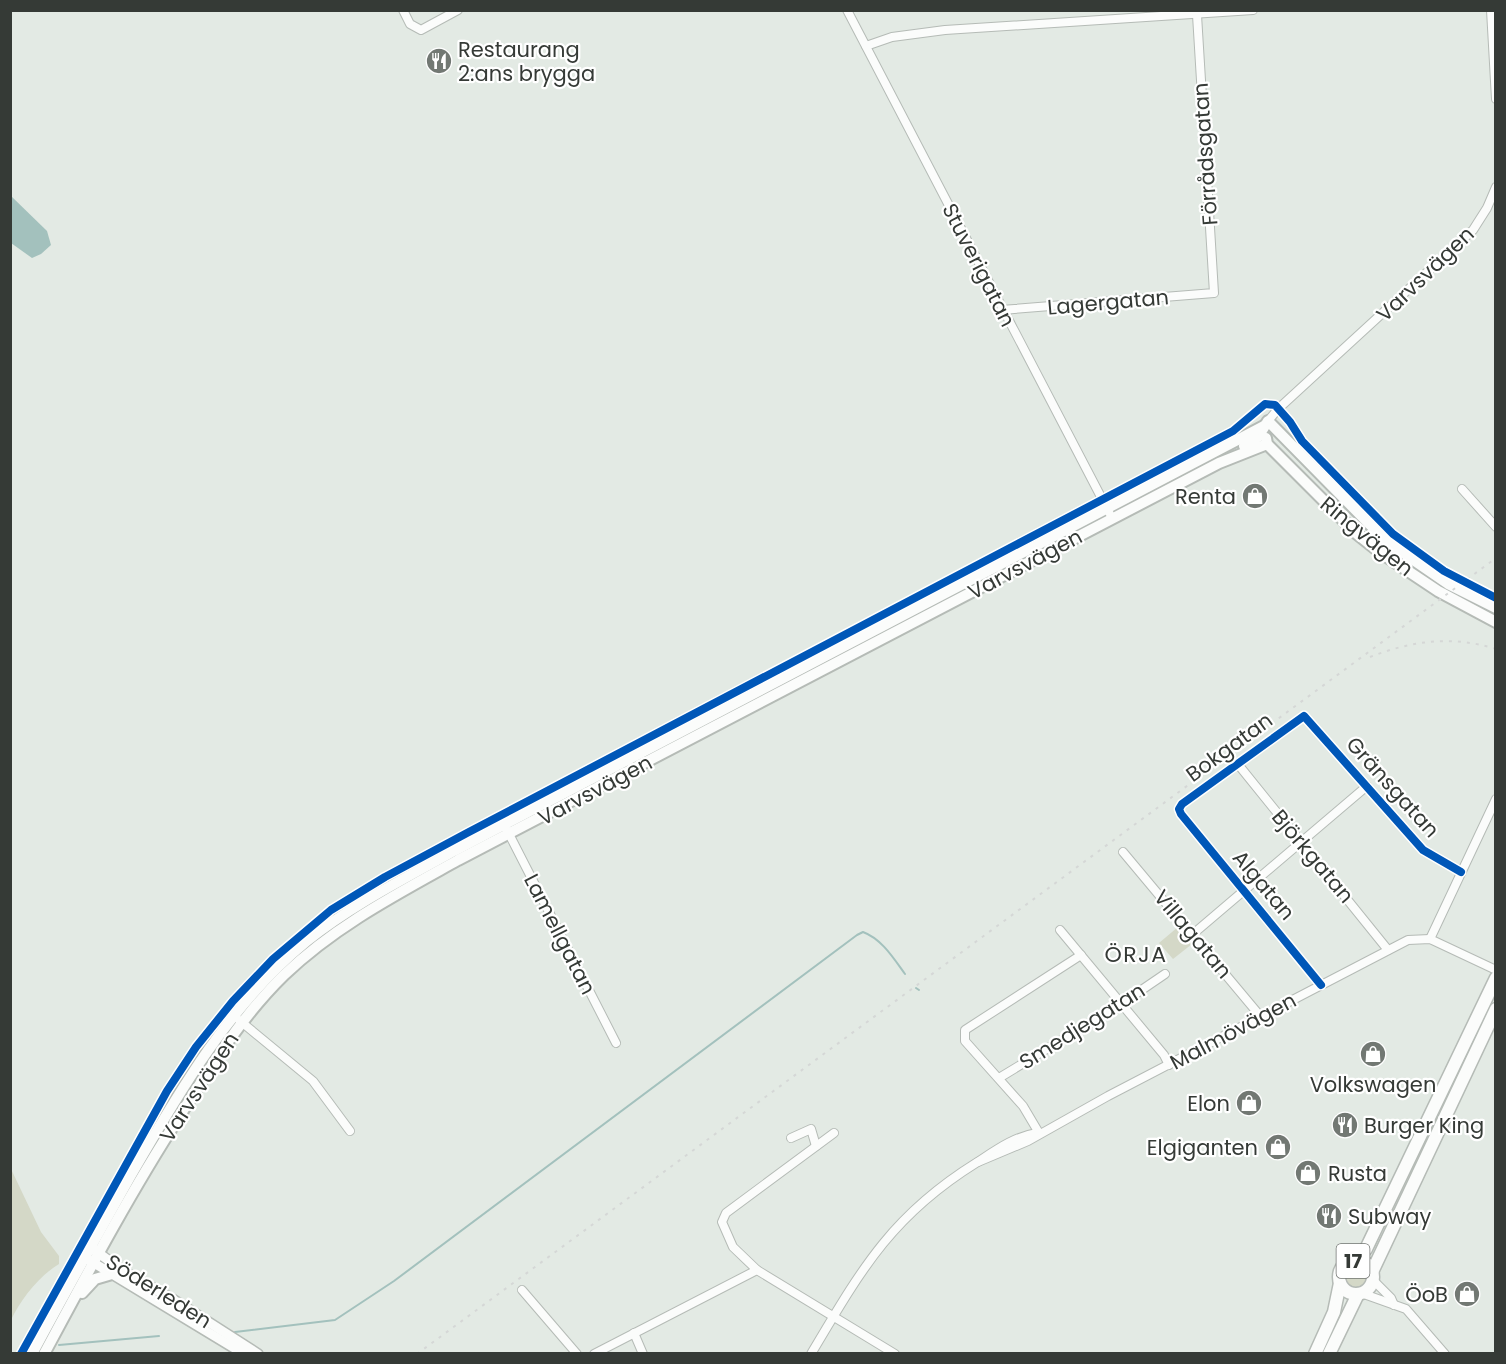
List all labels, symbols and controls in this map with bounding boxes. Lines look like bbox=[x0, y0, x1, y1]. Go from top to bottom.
place label: Restaurang 2:ans brygga bbox=[458, 35, 595, 88]
restaurant icon: Restaurang 2:ans brygga bbox=[424, 46, 454, 76]
street label: Förrådsgatan bbox=[1186, 82, 1224, 226]
street label: Stuverigatan bbox=[935, 198, 1023, 332]
street label: Varvsvägen bbox=[1370, 220, 1480, 328]
street label: Lagergatan bbox=[1046, 282, 1170, 322]
shop icon: Renta bbox=[1240, 481, 1270, 511]
place label: Renta bbox=[1175, 482, 1236, 511]
street label: Ringvägen bbox=[1314, 489, 1420, 583]
street label: Varvsvägen bbox=[963, 522, 1087, 606]
street label: Bokgatan bbox=[1180, 706, 1278, 788]
street label: Gränsgatan bbox=[1340, 730, 1446, 844]
street label: Varvsvägen bbox=[533, 748, 657, 832]
street label: Björkgatan bbox=[1265, 803, 1361, 909]
street label: Algatan bbox=[1226, 844, 1302, 926]
street label: Lamellgatan bbox=[517, 869, 603, 999]
street label: Villagatan bbox=[1147, 883, 1239, 985]
district label: ÖRJA bbox=[1104, 939, 1168, 970]
street label: Smedjegatan bbox=[1014, 976, 1150, 1076]
street label: Malmövägen bbox=[1165, 986, 1301, 1076]
street label: Varvsvägen bbox=[153, 1026, 245, 1148]
shop icon: Volkswagen bbox=[1358, 1039, 1388, 1069]
place label: Volkswagen bbox=[1310, 1070, 1436, 1099]
shop icon: Elon bbox=[1234, 1088, 1264, 1118]
place label: Elon bbox=[1187, 1089, 1230, 1118]
restaurant icon: Burger King bbox=[1330, 1110, 1360, 1140]
place label: Burger King bbox=[1364, 1111, 1484, 1140]
shop icon: Elgiganten bbox=[1263, 1132, 1293, 1162]
place label: Elgiganten bbox=[1147, 1133, 1258, 1162]
shop icon: Rusta bbox=[1293, 1158, 1323, 1188]
place label: Rusta bbox=[1328, 1159, 1387, 1188]
restaurant icon: Subway bbox=[1314, 1201, 1344, 1231]
place label: Subway bbox=[1348, 1202, 1431, 1231]
road number: 17 bbox=[1336, 1244, 1370, 1278]
street label: Söderleden bbox=[101, 1247, 217, 1335]
shop icon: ÖoB bbox=[1452, 1279, 1482, 1309]
place label: ÖoB bbox=[1405, 1280, 1448, 1309]

